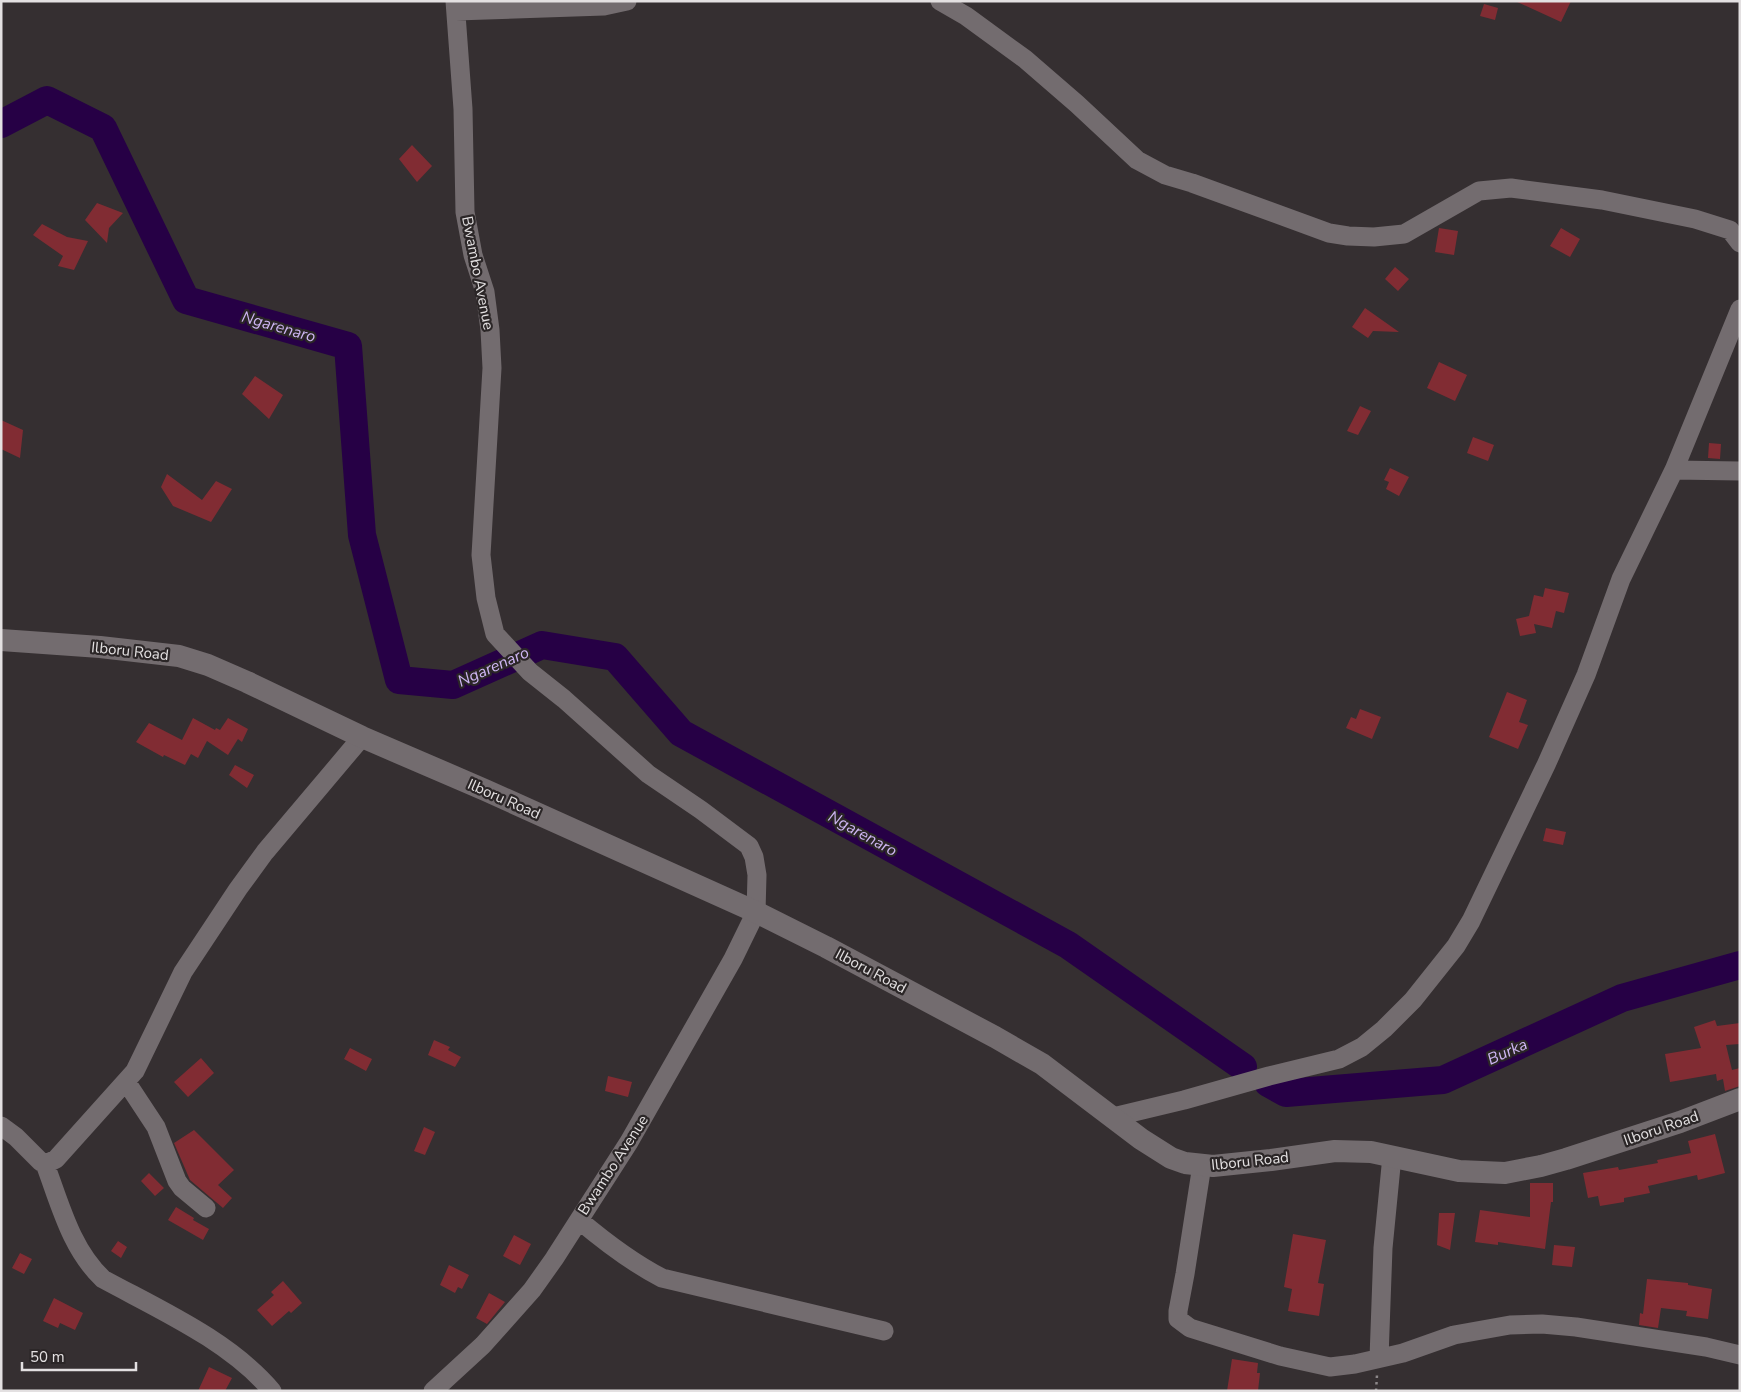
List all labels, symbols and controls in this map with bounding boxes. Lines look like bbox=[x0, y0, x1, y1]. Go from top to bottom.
street label: Bwambo Avenue bbox=[457, 214, 499, 332]
water label: Ngarenaro bbox=[239, 306, 318, 348]
street label: Ilboru Road bbox=[90, 637, 170, 665]
water label: Ngarenaro bbox=[454, 641, 533, 692]
street label: Ilboru Road bbox=[464, 774, 544, 824]
water label: Ngarenaro bbox=[824, 806, 901, 862]
street label: Ilboru Road bbox=[832, 944, 910, 998]
water label: Burka bbox=[1484, 1033, 1531, 1070]
street label: Ilboru Road bbox=[1621, 1106, 1701, 1150]
street label: Bwambo Avenue bbox=[573, 1111, 653, 1219]
street label: Ilboru Road bbox=[1210, 1147, 1290, 1175]
scale bar bbox=[22, 1340, 136, 1372]
text: 50 m bbox=[30, 1347, 65, 1367]

